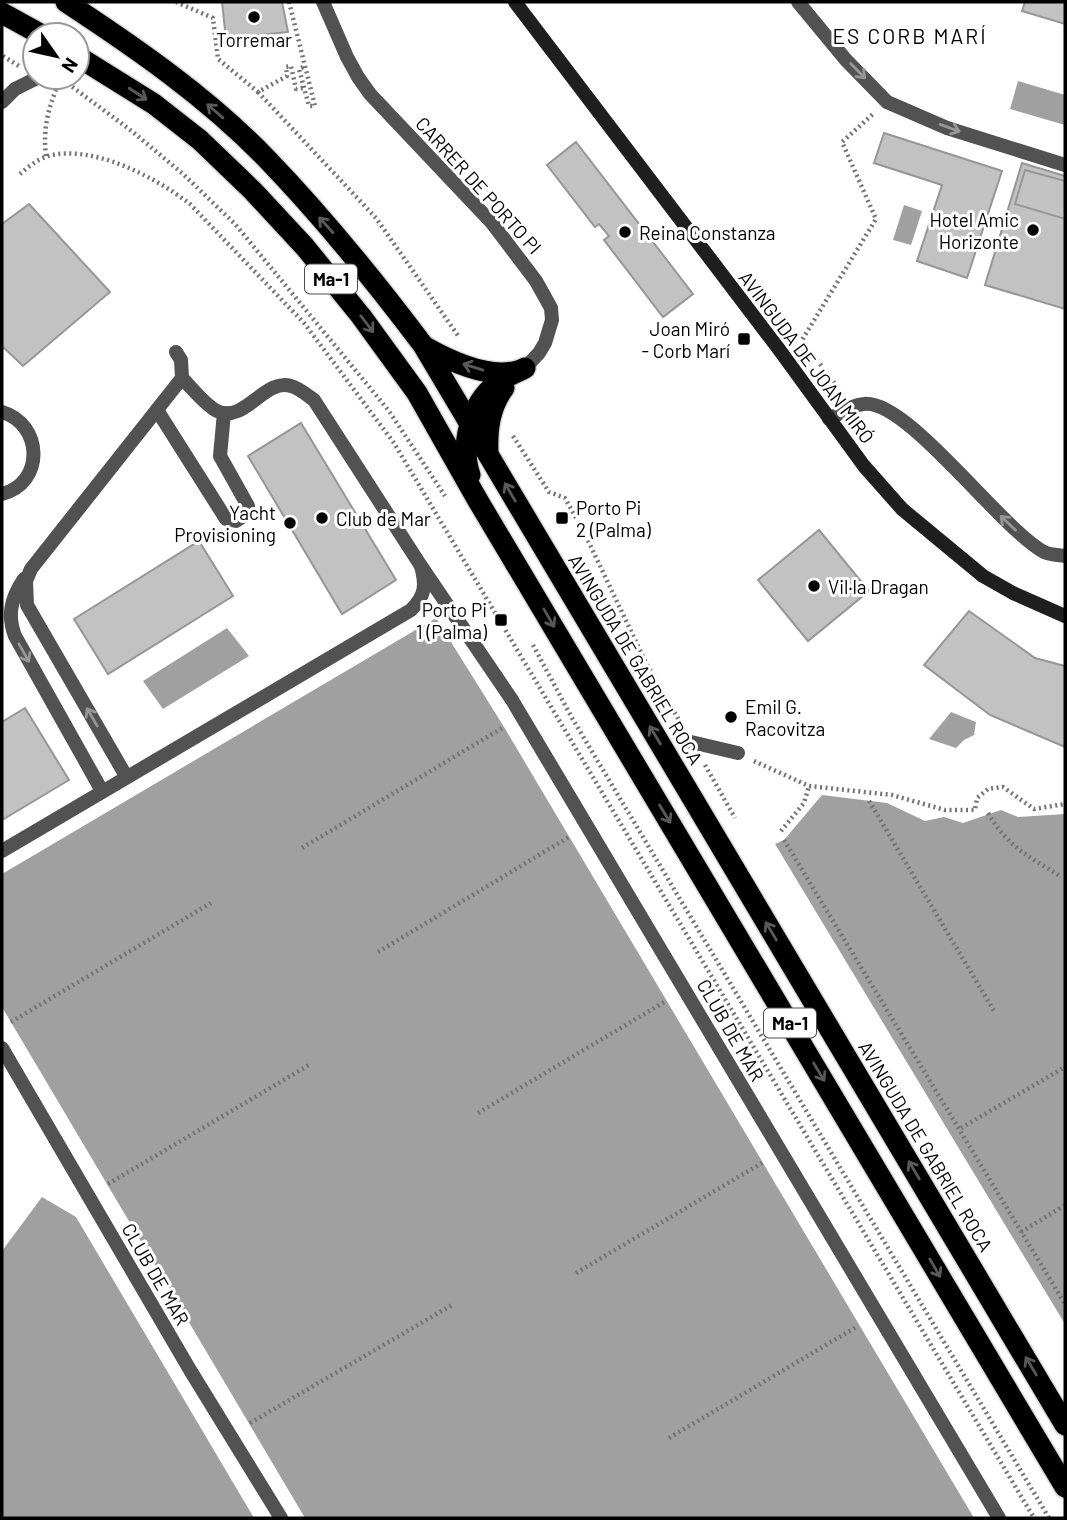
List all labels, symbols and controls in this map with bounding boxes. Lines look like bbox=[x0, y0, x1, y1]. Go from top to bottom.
marker: Torremar bbox=[246, 9, 262, 25]
north arrow bbox=[21, 21, 91, 91]
district label: ES CORB MARÍ bbox=[832, 23, 988, 48]
place label: Torremar bbox=[216, 28, 292, 51]
text: N bbox=[57, 54, 84, 77]
one-way arrow bbox=[849, 62, 866, 79]
one-way arrow bbox=[128, 88, 148, 102]
one-way arrow bbox=[206, 103, 224, 119]
street label: CARRER DE PORTO PI bbox=[411, 112, 547, 258]
one-way arrow bbox=[939, 123, 961, 135]
place label: Hotel Amic Horizonte bbox=[929, 208, 1019, 253]
one-way arrow bbox=[318, 216, 334, 234]
place label: Reina Constanza bbox=[639, 221, 776, 244]
marker: Hotel Amic Horizonte bbox=[1025, 222, 1041, 238]
marker: Reina Constanza bbox=[617, 224, 633, 240]
road number: Ma-1 bbox=[305, 264, 357, 293]
street label: AVINGUDA DE JOAN MIRÓ bbox=[735, 266, 879, 448]
one-way arrow bbox=[360, 314, 374, 333]
place label: Joan Miró - Corb Marí bbox=[642, 317, 730, 362]
marker: Joan Miró - Corb Marí bbox=[736, 331, 752, 347]
one-way arrow bbox=[462, 359, 484, 372]
one-way arrow bbox=[503, 482, 517, 502]
place label: Porto Pi 2 (Palma) bbox=[576, 496, 652, 541]
place label: Yacht Provisioning bbox=[174, 501, 276, 546]
place label: Club de Mar bbox=[336, 507, 431, 530]
marker: Club de Mar bbox=[314, 510, 330, 526]
marker: Porto Pi 2 (Palma) bbox=[554, 510, 570, 526]
marker: Yacht Provisioning bbox=[282, 515, 298, 531]
one-way arrow bbox=[999, 515, 1017, 532]
street label: AVINGUDA DE GABRIEL ROCA bbox=[564, 550, 708, 768]
place label: Vil·la Dragan bbox=[828, 575, 929, 598]
marker: Vil·la Dragan bbox=[806, 578, 822, 594]
place label: Porto Pi 1 (Palma) bbox=[416, 598, 488, 643]
one-way arrow bbox=[543, 607, 557, 627]
marker: Porto Pi 1 (Palma) bbox=[493, 612, 509, 628]
one-way arrow bbox=[17, 643, 31, 663]
place label: Emil G. Racovitza bbox=[745, 695, 825, 740]
one-way arrow bbox=[85, 708, 99, 728]
marker: Emil G. Racovitza bbox=[723, 709, 739, 725]
one-way arrow bbox=[648, 726, 662, 746]
one-way arrow bbox=[659, 803, 673, 823]
one-way arrow bbox=[764, 921, 778, 941]
street label: CLUB DE MAR bbox=[693, 975, 769, 1085]
road number: Ma-1 bbox=[764, 1008, 816, 1038]
street label: AVINGUDA DE GABRIEL ROCA bbox=[854, 1037, 998, 1255]
one-way arrow bbox=[812, 1062, 826, 1082]
one-way arrow bbox=[907, 1161, 921, 1181]
street label: CLUB DE MAR bbox=[118, 1219, 194, 1329]
one-way arrow bbox=[928, 1257, 942, 1277]
one-way arrow bbox=[1023, 1356, 1037, 1376]

